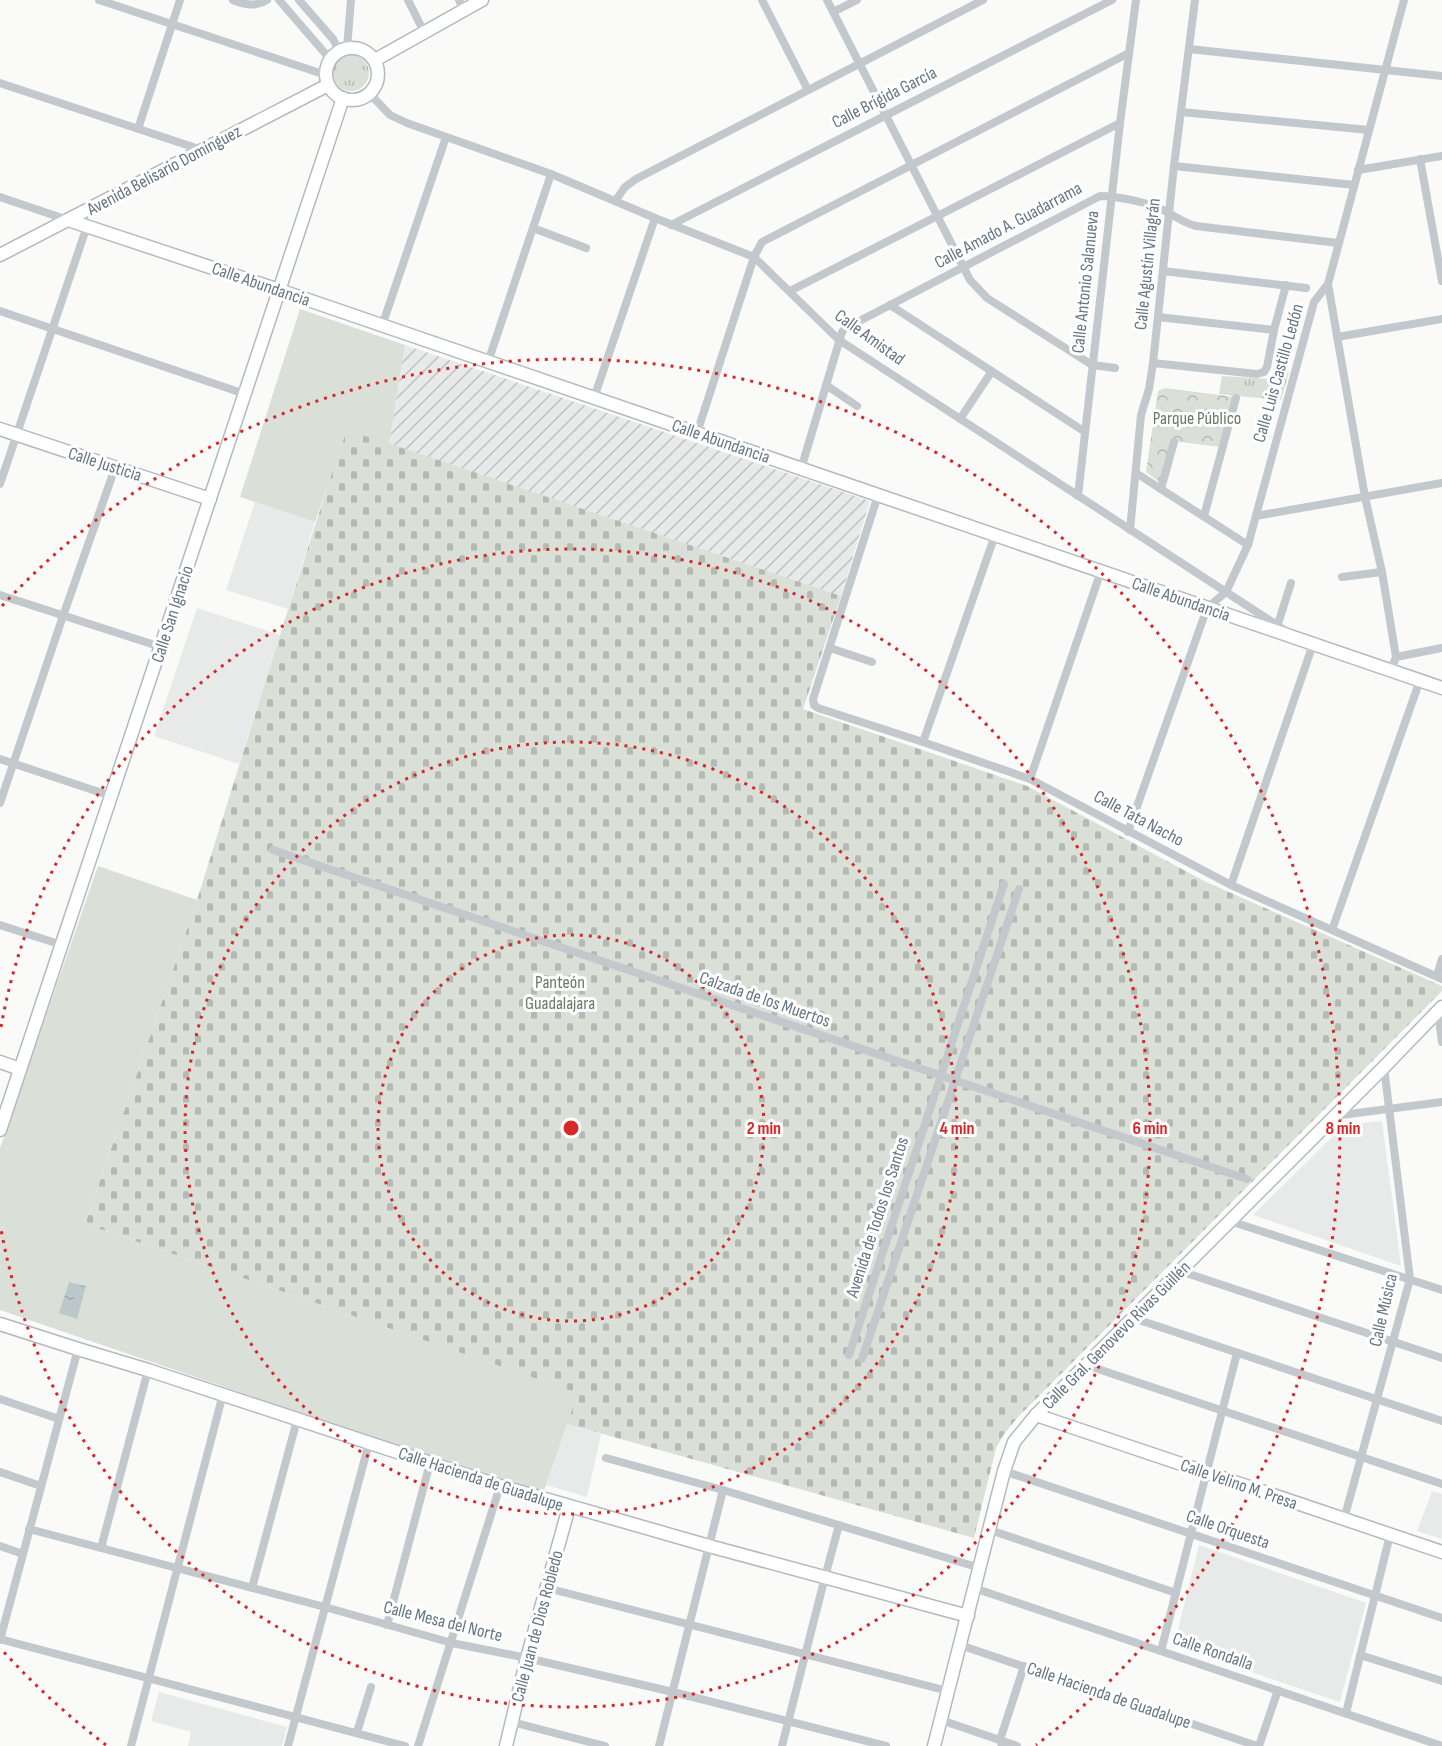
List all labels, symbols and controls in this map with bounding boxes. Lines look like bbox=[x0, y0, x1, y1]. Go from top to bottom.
street label: Calle Brígida García bbox=[828, 62, 940, 133]
street label: Avenida Belisario Domínguez bbox=[83, 121, 245, 220]
street label: Calle Amado A. Guadarrama bbox=[931, 178, 1086, 273]
street label: Calle Agustín Villagrán bbox=[1130, 197, 1165, 331]
street label: Calle Antonio Salanueva bbox=[1068, 210, 1103, 354]
street label: Calle Abundancia bbox=[209, 258, 313, 311]
street label: Calle Luis Castillo Ledón bbox=[1249, 301, 1308, 445]
street label: Calle Amistad bbox=[831, 305, 909, 370]
park label: Parque Público bbox=[1153, 408, 1241, 429]
street label: Calle Abundancia bbox=[669, 415, 773, 468]
street label: Calle Justicia bbox=[65, 443, 144, 486]
street label: Calle San Ignacio bbox=[147, 563, 198, 665]
street label: Calle Abundancia bbox=[1129, 573, 1233, 626]
street label: Calle Tata Nacho bbox=[1090, 786, 1187, 851]
street label: Calzada de los Muertos bbox=[697, 967, 833, 1032]
park label: Panteón Guadalajara bbox=[525, 972, 595, 1014]
centre of rings bbox=[561, 1118, 581, 1138]
text: 2 min bbox=[747, 1118, 781, 1139]
text: 4 min bbox=[940, 1118, 974, 1139]
text: 6 min bbox=[1133, 1118, 1167, 1139]
text: 8 min bbox=[1326, 1118, 1360, 1139]
street label: Avenida de Todos los Santos bbox=[841, 1134, 913, 1301]
street label: Calle Gral. Genovevo Rivas Guillén bbox=[1038, 1257, 1195, 1414]
street label: Calle Música bbox=[1365, 1272, 1402, 1349]
street label: Calle Hacienda de Guadalupe bbox=[396, 1443, 566, 1516]
street label: Calle Velino M. Presa bbox=[1178, 1455, 1300, 1514]
street label: Calle Orquesta bbox=[1183, 1505, 1272, 1554]
street label: Calle Juan de Dios Robledo bbox=[507, 1548, 568, 1704]
street label: Calle Mesa del Norte bbox=[381, 1597, 505, 1646]
street label: Calle Rondalla bbox=[1170, 1628, 1256, 1675]
street label: Calle Hacienda de Guadalupe bbox=[1024, 1658, 1194, 1733]

